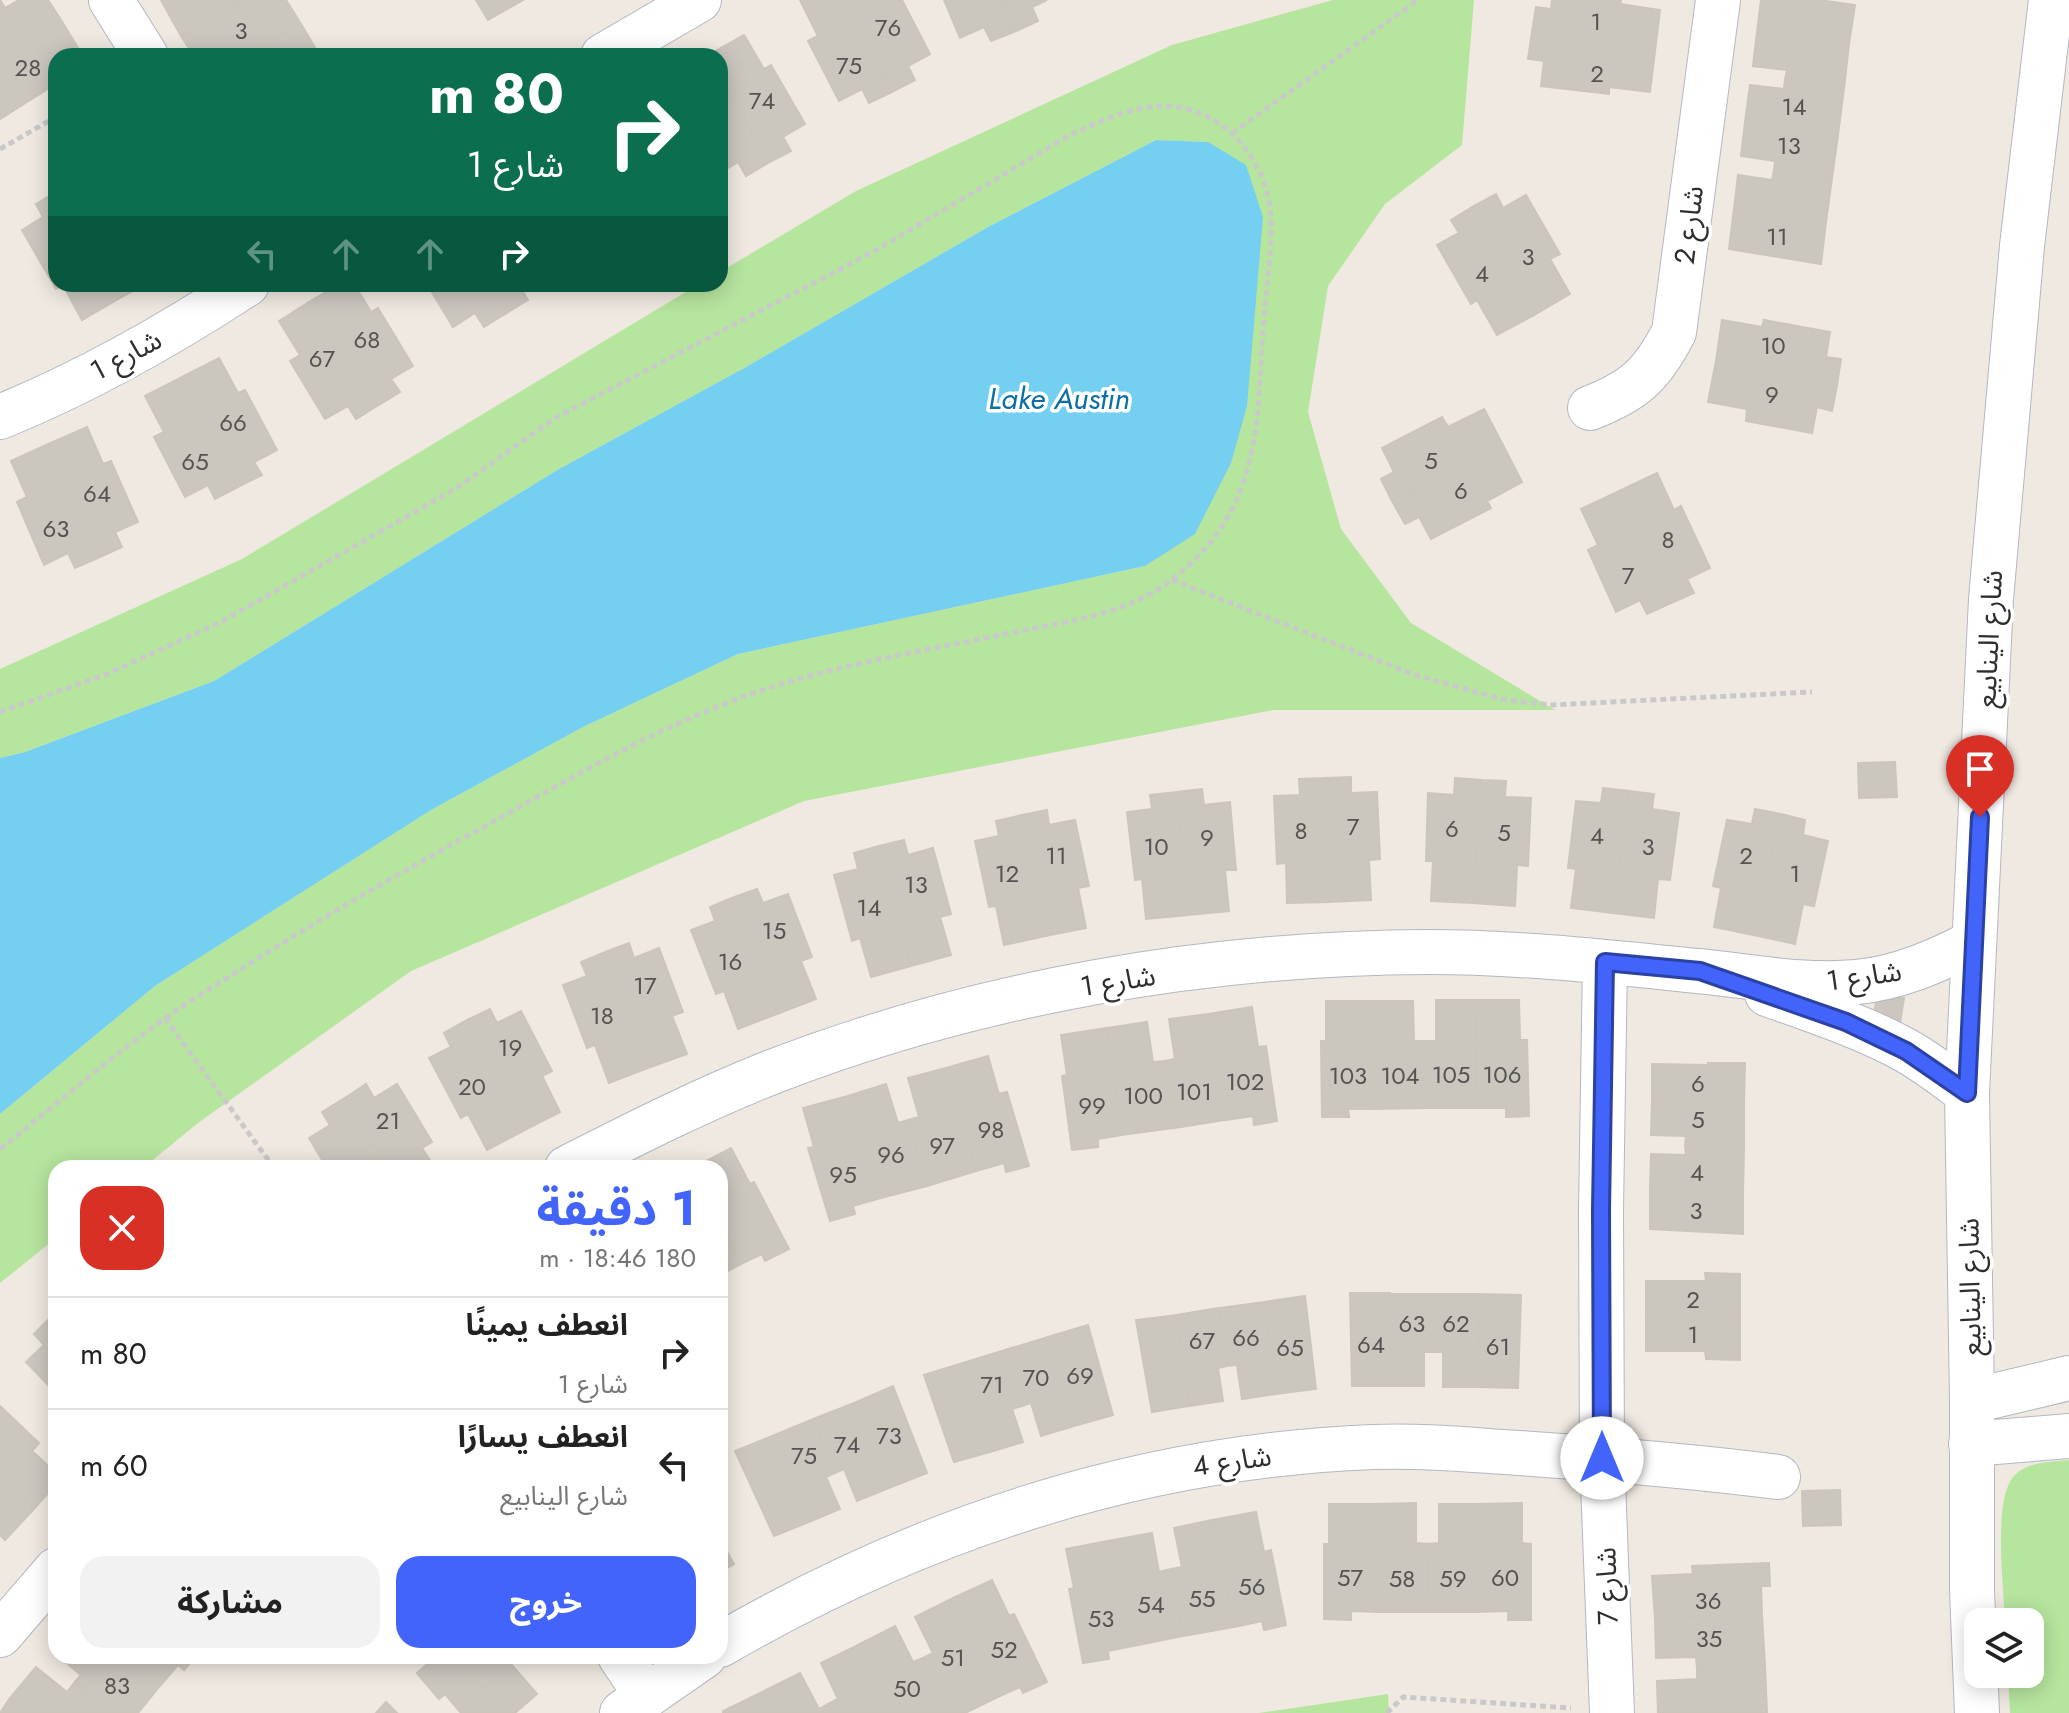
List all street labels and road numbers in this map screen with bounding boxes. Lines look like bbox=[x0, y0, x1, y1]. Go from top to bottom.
street label: شارع 2 bbox=[1664, 183, 1714, 267]
street label: شارع 1 bbox=[83, 319, 169, 391]
street label: شارع الينابيع bbox=[1965, 569, 2013, 709]
street label: شارع 1 bbox=[1824, 950, 1904, 1002]
street label: شارع 1 bbox=[1077, 955, 1159, 1007]
street label: شارع الينابيع bbox=[1948, 1218, 1992, 1356]
street label: شارع 4 bbox=[1190, 1435, 1274, 1487]
street label: شارع 7 bbox=[1585, 1546, 1629, 1626]

